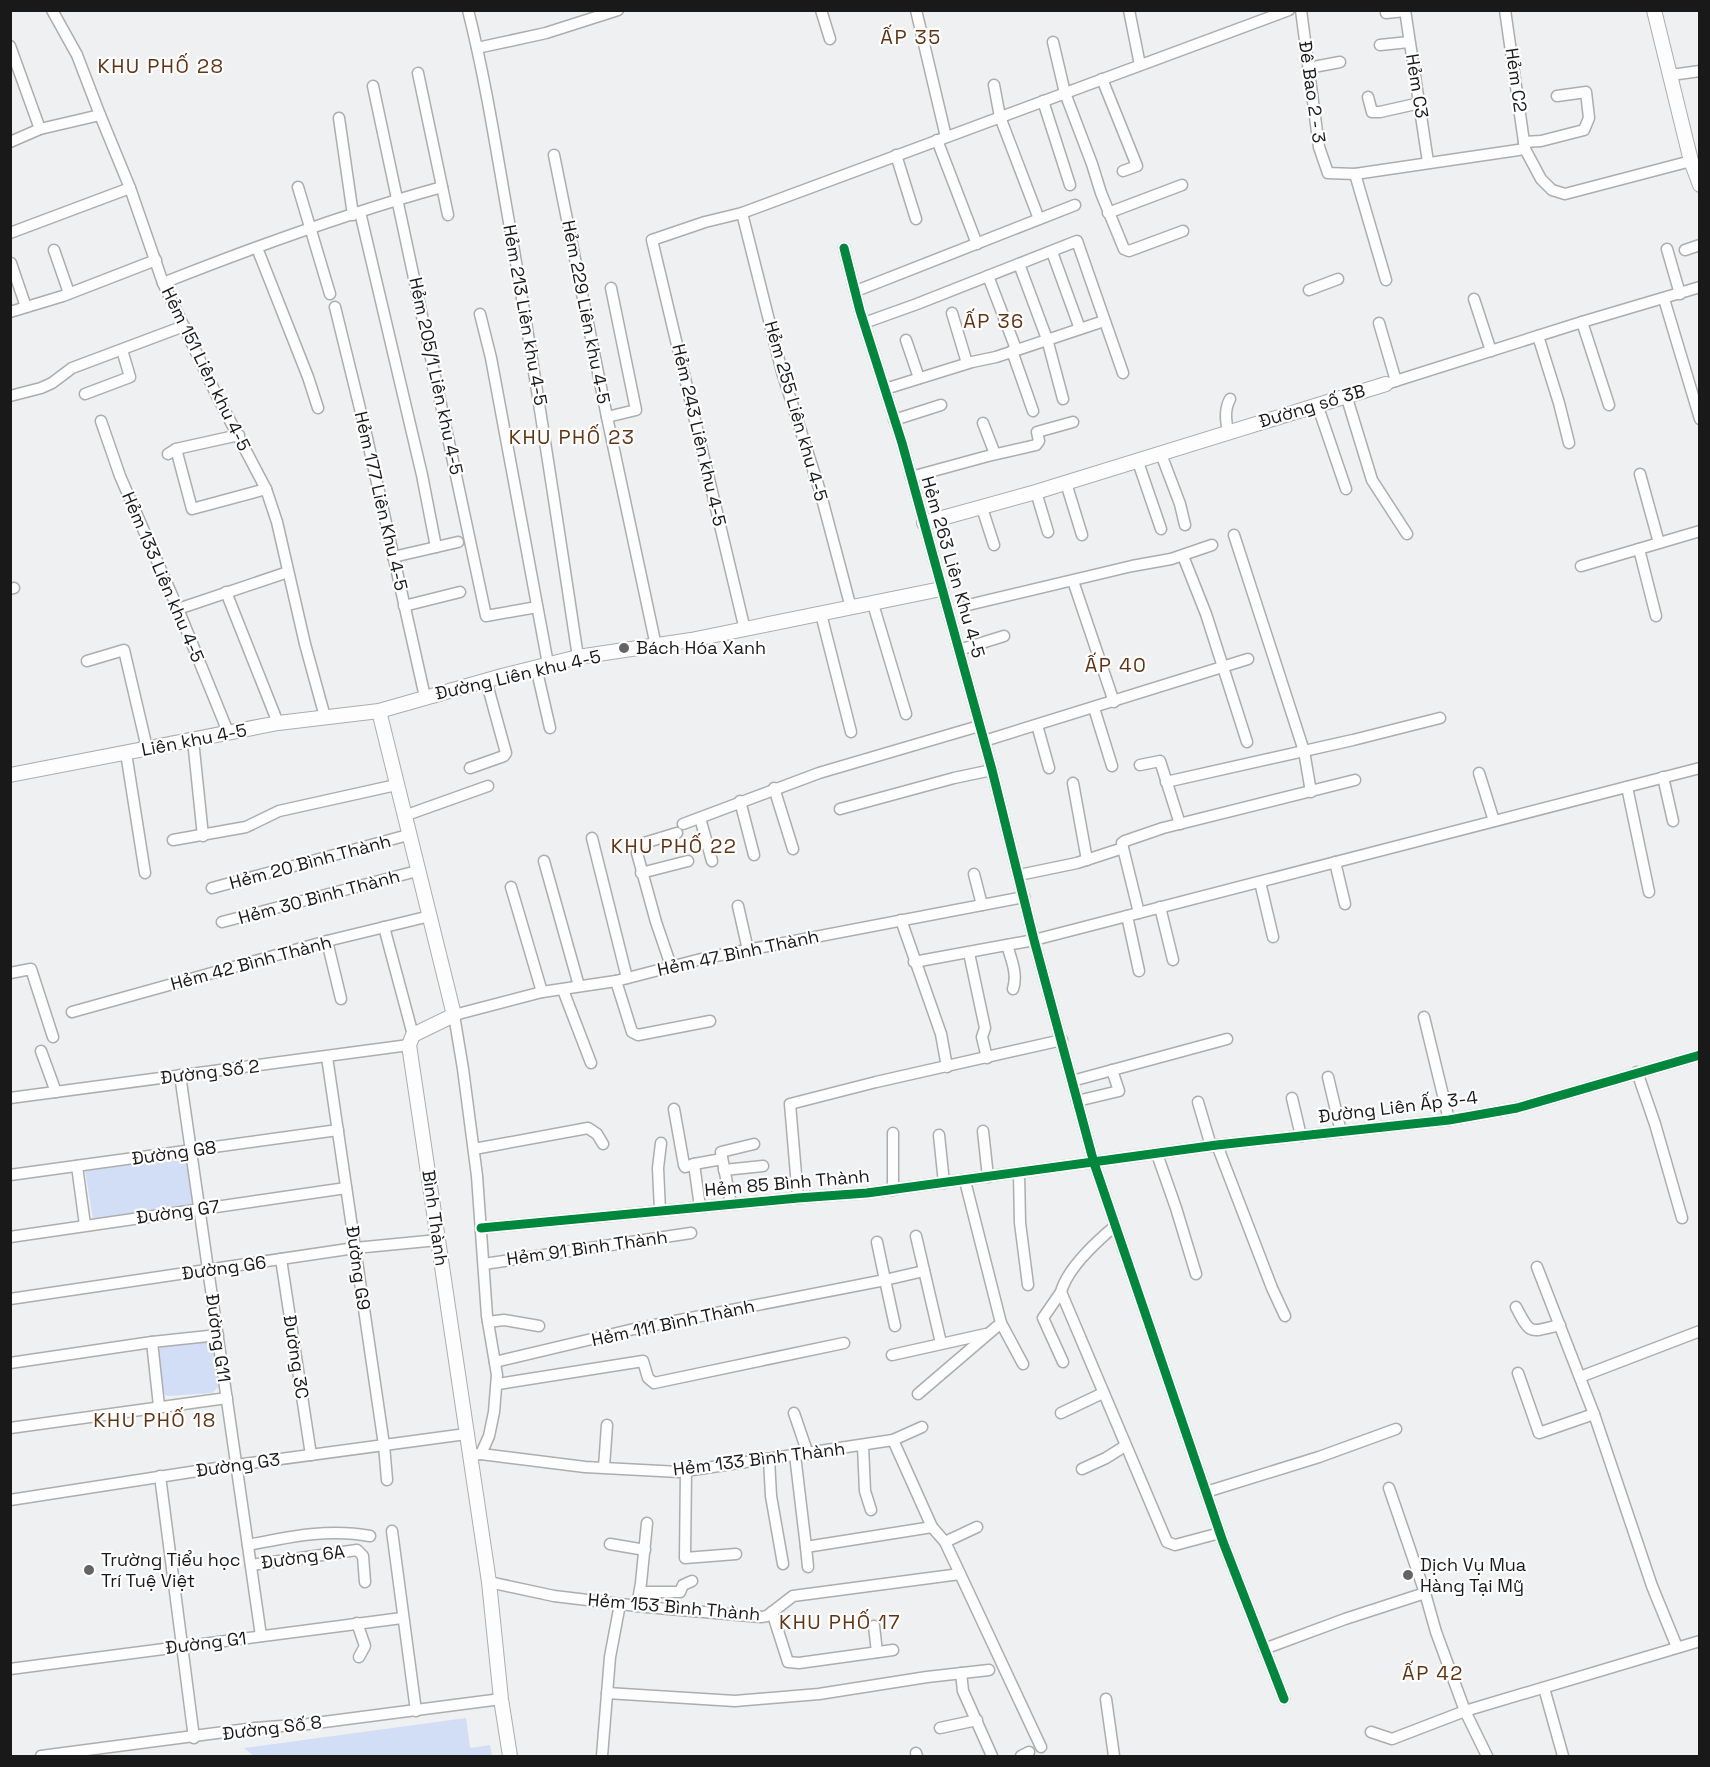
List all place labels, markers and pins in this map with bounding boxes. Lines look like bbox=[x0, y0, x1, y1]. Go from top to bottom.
place label: Bách Hóa Xanh bbox=[636, 636, 766, 659]
marker: Bách Hóa Xanh bbox=[617, 641, 631, 655]
place label: Trường Tiểu học Trí Tuệ Việt bbox=[101, 1548, 241, 1592]
place label: Dịch Vụ Mua Hàng Tại Mỹ bbox=[1420, 1553, 1526, 1597]
marker: Trường Tiểu học Trí Tuệ Việt bbox=[82, 1563, 96, 1577]
marker: Dịch Vụ Mua Hàng Tại Mỹ bbox=[1401, 1568, 1415, 1582]

